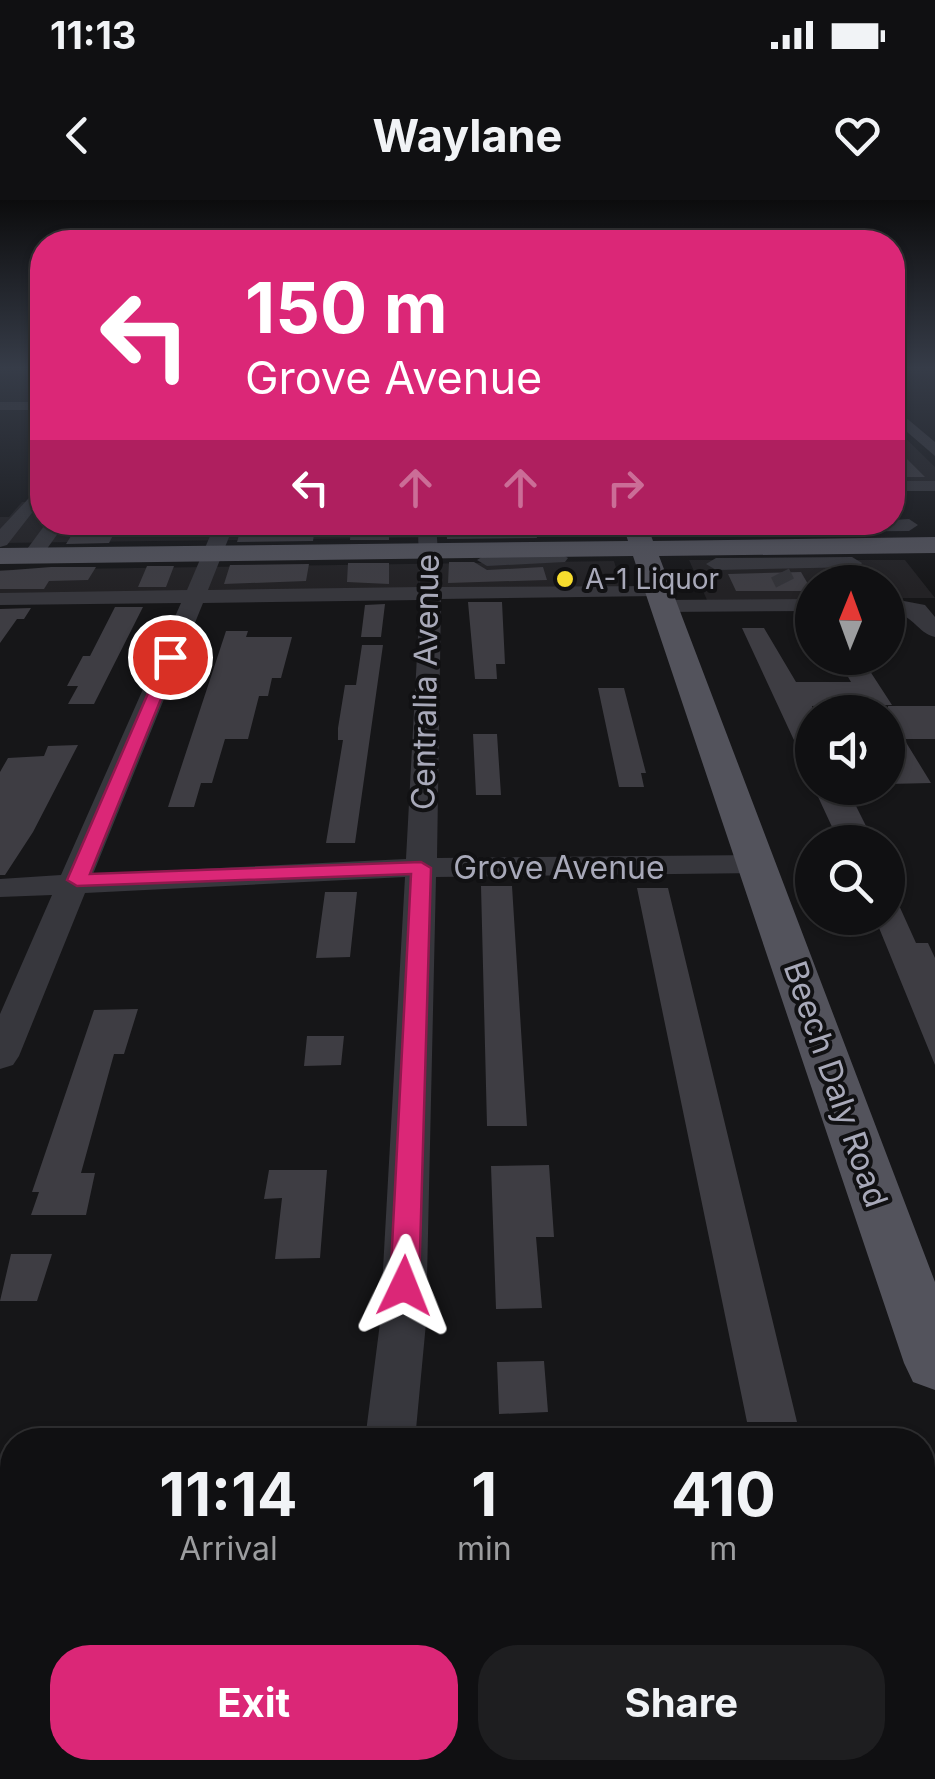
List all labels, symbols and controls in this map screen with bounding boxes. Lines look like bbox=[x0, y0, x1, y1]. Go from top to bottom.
text: 11:13 bbox=[50, 12, 136, 58]
icon: back bbox=[50, 108, 105, 163]
text: Waylane bbox=[373, 108, 562, 163]
icon: heart bbox=[830, 108, 885, 163]
text: 150 m bbox=[245, 265, 448, 350]
icon: left bbox=[80, 270, 210, 400]
text: Grove Avenue bbox=[245, 350, 542, 405]
icon: left bbox=[283, 460, 338, 515]
icon: ahead bbox=[388, 460, 443, 515]
icon: ahead bbox=[493, 460, 548, 515]
icon: right bbox=[598, 460, 653, 515]
street label: Centralia Avenue bbox=[403, 554, 447, 810]
place label: A-1 Liquor bbox=[585, 562, 719, 596]
north arrow bbox=[795, 565, 905, 675]
map controls bbox=[795, 565, 905, 935]
marker: A-1 Liquor bbox=[554, 568, 576, 590]
pin bbox=[128, 615, 213, 700]
icon: arrive bbox=[143, 630, 198, 685]
button: sound bbox=[795, 695, 905, 805]
button: search bbox=[795, 825, 905, 935]
street label: Grove Avenue bbox=[453, 848, 665, 887]
street label: Beech Daly Road bbox=[776, 956, 896, 1212]
position arrow bbox=[352, 1234, 456, 1338]
text: 11:14 bbox=[159, 1458, 298, 1530]
text: 1 bbox=[471, 1458, 497, 1530]
text: 410 bbox=[671, 1458, 776, 1530]
text: Arrival bbox=[179, 1529, 278, 1568]
text: min bbox=[457, 1529, 512, 1568]
text: m bbox=[709, 1529, 737, 1568]
button: Exit bbox=[50, 1645, 458, 1760]
button: Share bbox=[478, 1645, 885, 1760]

